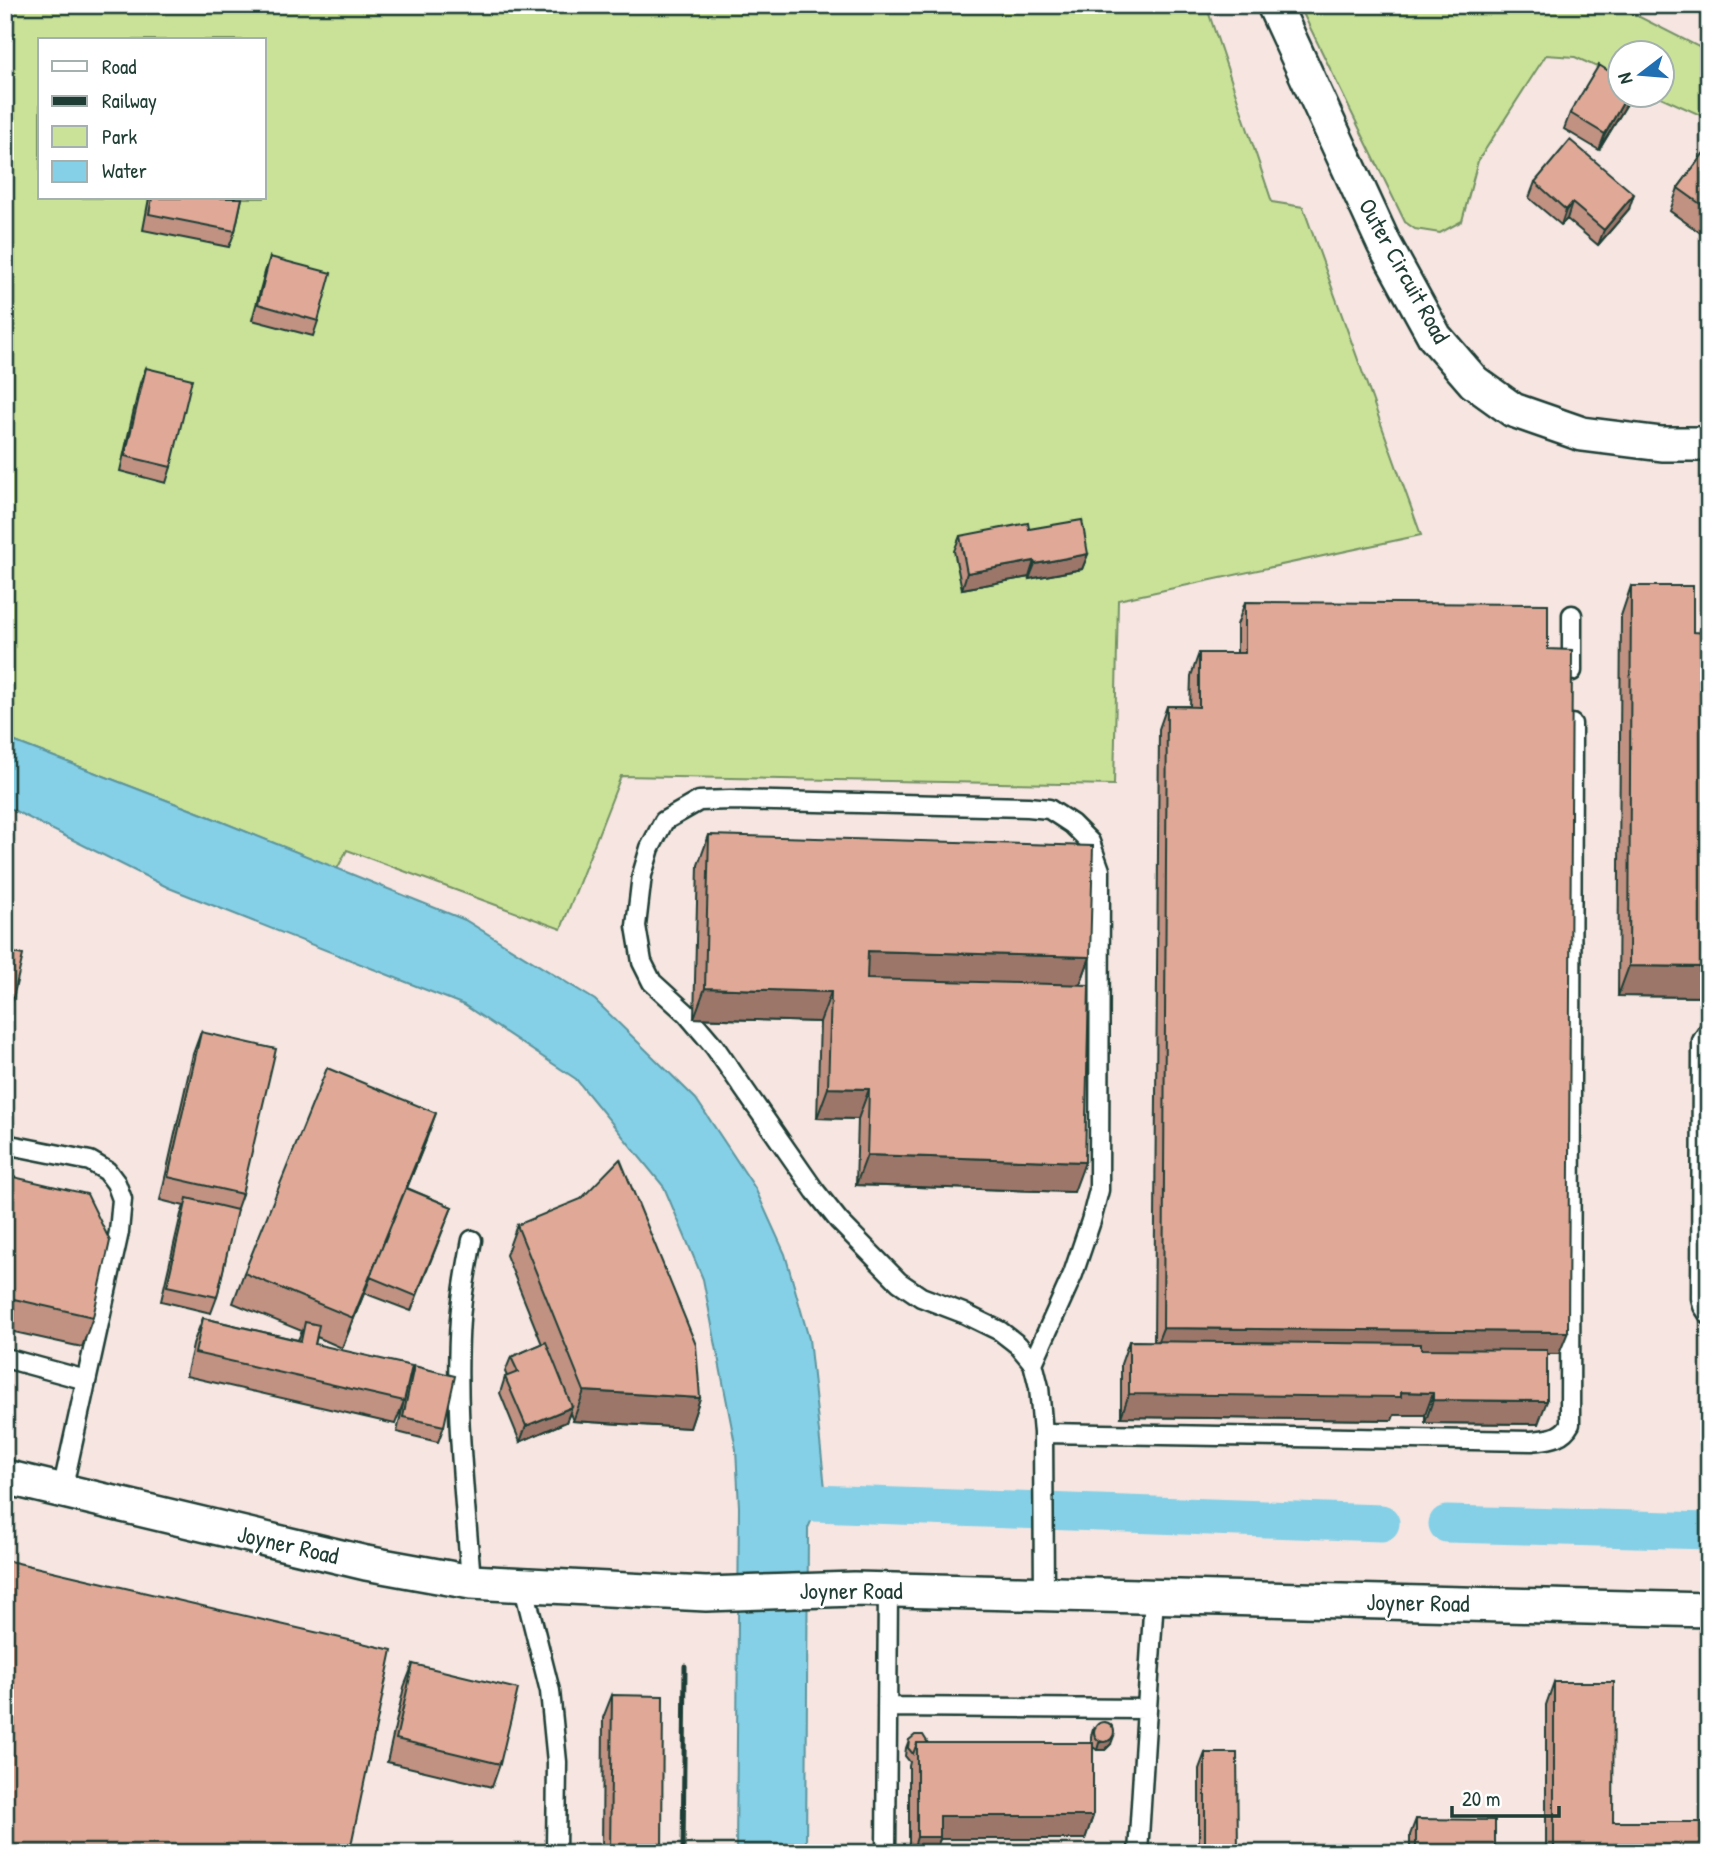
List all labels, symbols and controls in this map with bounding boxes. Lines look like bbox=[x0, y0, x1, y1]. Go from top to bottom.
legend bbox=[38, 38, 266, 200]
north arrow bbox=[1606, 38, 1676, 108]
text: Road bbox=[102, 52, 136, 81]
text: N bbox=[1611, 70, 1639, 87]
text: Railway bbox=[102, 86, 157, 115]
text: Park bbox=[102, 122, 137, 151]
text: Water bbox=[102, 156, 147, 185]
street label: Outer Circuit Road bbox=[1352, 192, 1458, 349]
street label: Joyner Road bbox=[234, 1517, 342, 1571]
street label: Joyner Road bbox=[799, 1574, 903, 1606]
street label: Joyner Road bbox=[1366, 1585, 1470, 1619]
scale bar bbox=[1452, 1774, 1558, 1818]
text: 20 m bbox=[1462, 1784, 1500, 1813]

